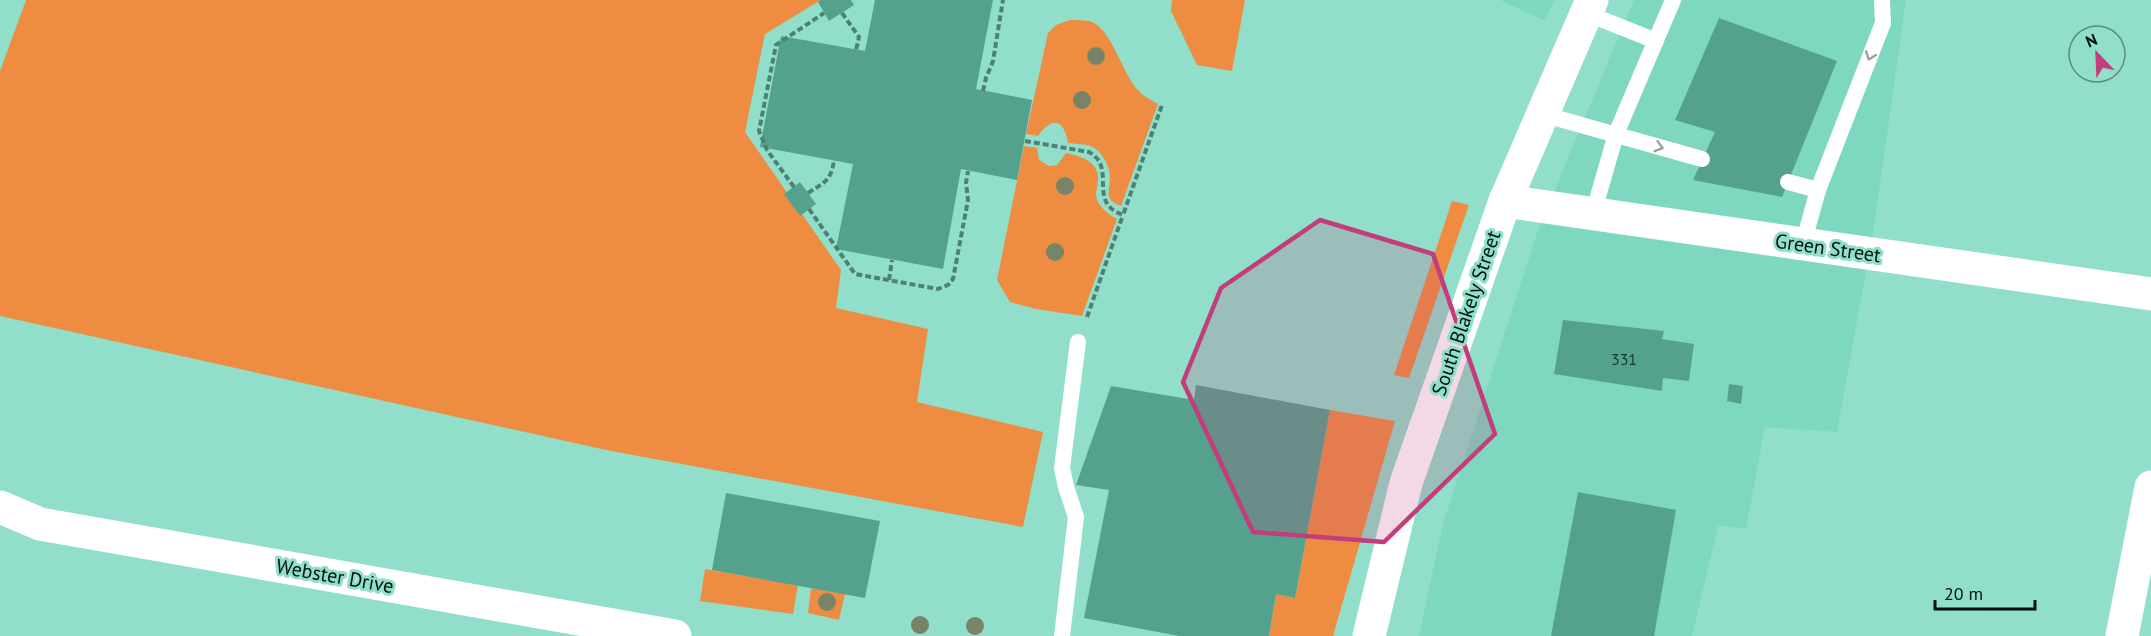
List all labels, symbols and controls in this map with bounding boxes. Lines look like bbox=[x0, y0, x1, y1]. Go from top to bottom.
north arrow bbox=[2067, 24, 2127, 84]
text: N bbox=[2082, 29, 2100, 51]
one-way arrow bbox=[1865, 50, 1877, 61]
one-way arrow bbox=[1654, 139, 1664, 152]
street label: South Blakely Street bbox=[1426, 227, 1507, 399]
street label: Green Street bbox=[1773, 228, 1883, 268]
house number: 331 bbox=[1611, 349, 1637, 369]
street label: Webster Drive bbox=[274, 553, 396, 599]
scale bar bbox=[1935, 573, 2036, 611]
text: 20 m bbox=[1944, 582, 1983, 605]

